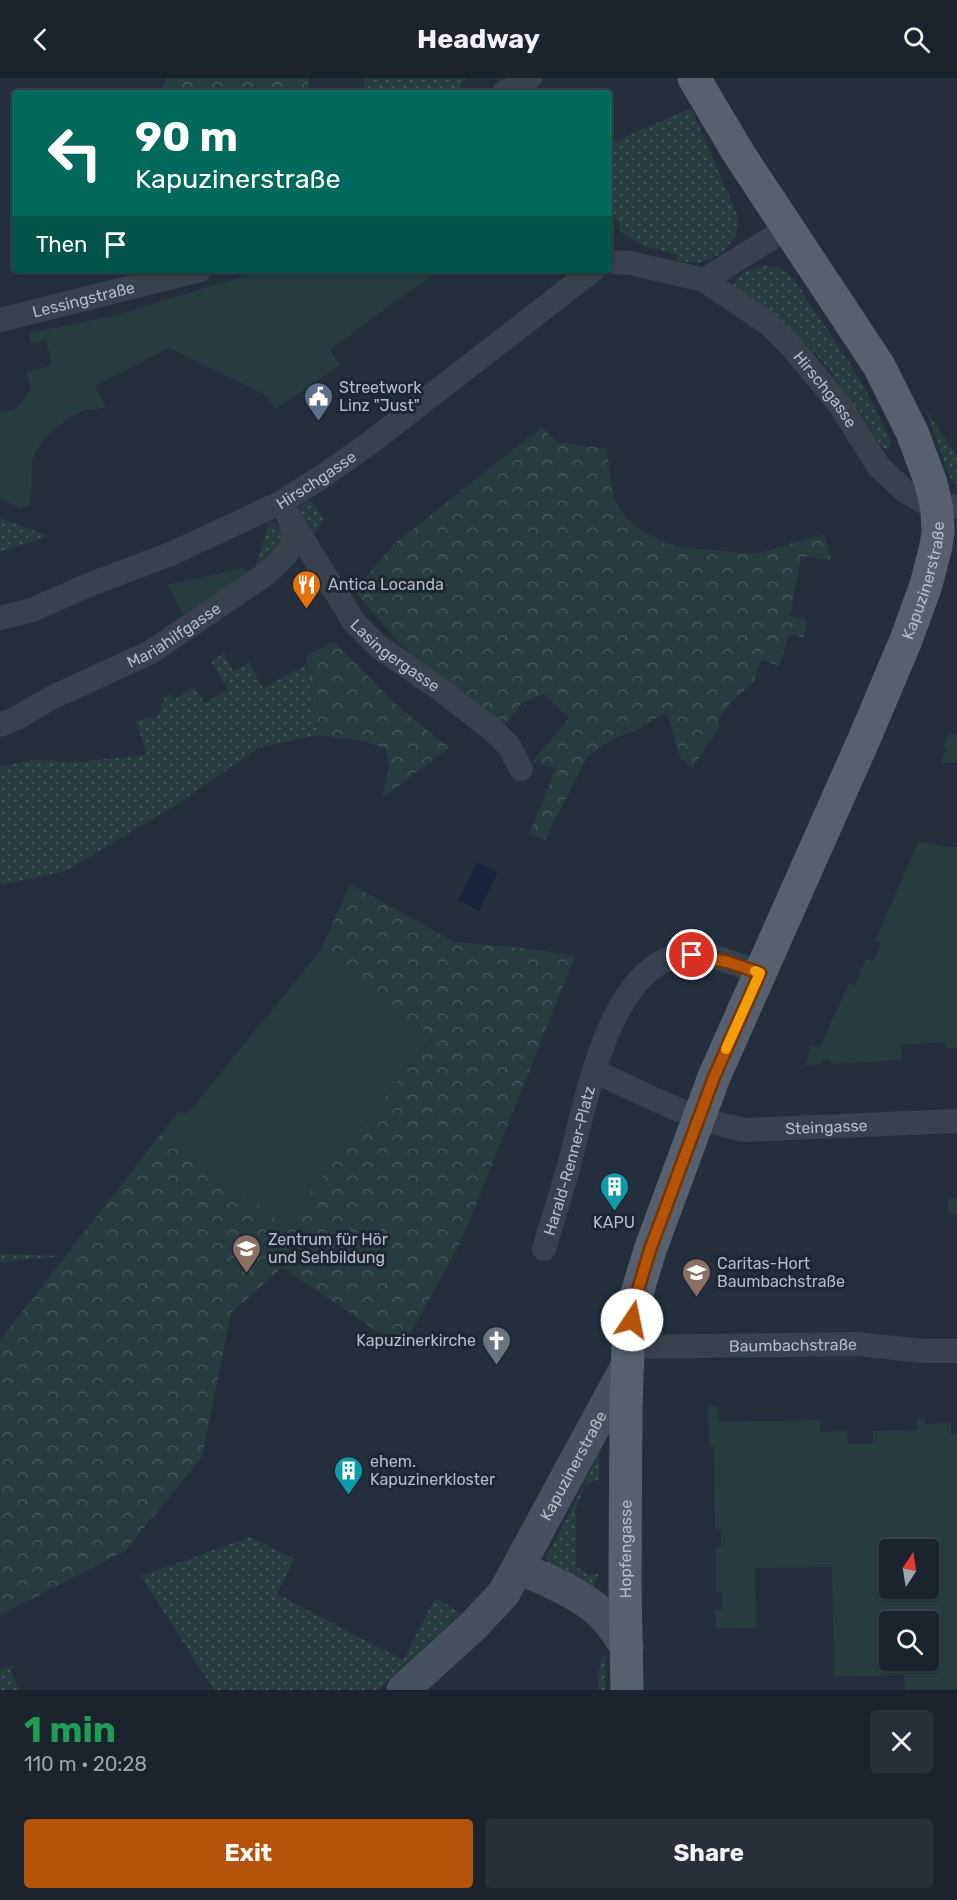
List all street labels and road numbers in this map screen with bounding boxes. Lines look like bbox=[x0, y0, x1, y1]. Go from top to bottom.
street label: Lessingstraße bbox=[30, 278, 137, 322]
street label: Hirschgasse bbox=[789, 347, 861, 431]
street label: Hirschgasse bbox=[273, 447, 360, 513]
street label: Kapuzinerstraße bbox=[898, 521, 948, 642]
street label: Mariahilfgasse bbox=[124, 599, 224, 672]
street label: Lasingergasse bbox=[347, 615, 443, 696]
street label: Harald-Renner-Platz bbox=[540, 1084, 599, 1238]
street label: Steingasse bbox=[785, 1116, 868, 1138]
street label: Baumbachstraße bbox=[729, 1335, 857, 1356]
street label: Kapuzinerstraße bbox=[536, 1408, 611, 1524]
street label: Hopfengasse bbox=[616, 1500, 635, 1598]

